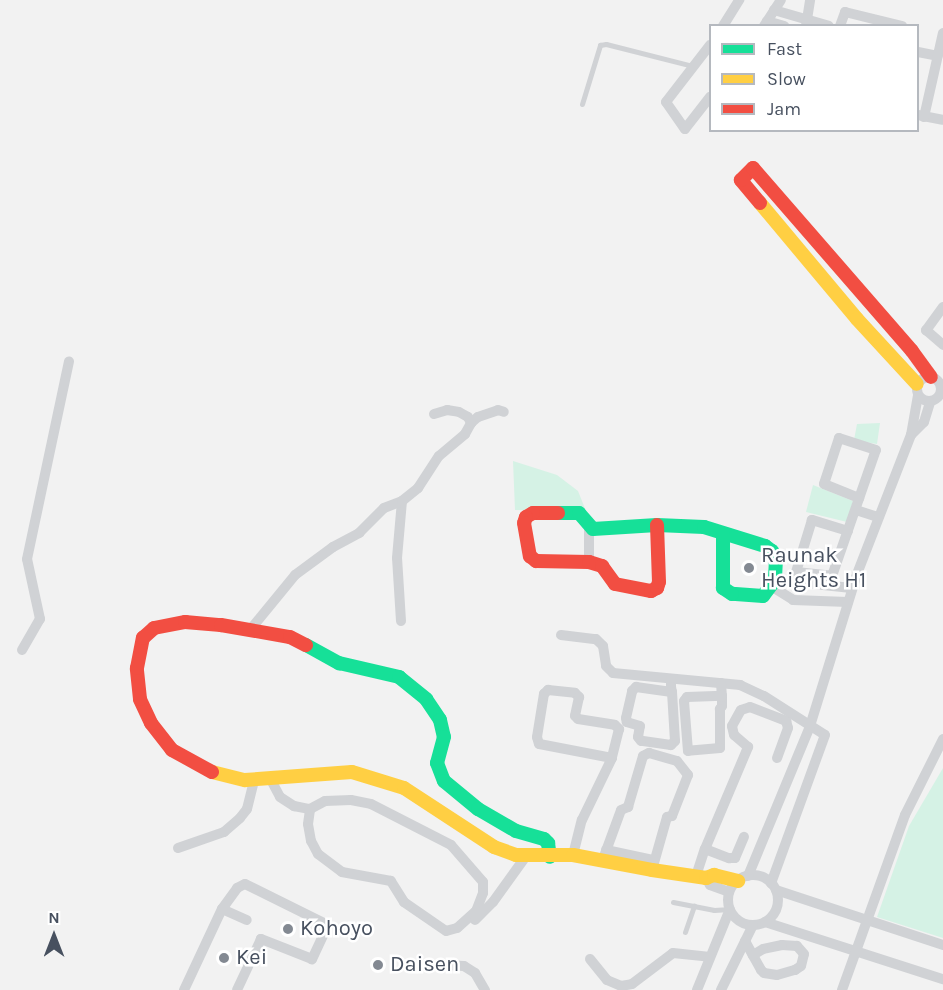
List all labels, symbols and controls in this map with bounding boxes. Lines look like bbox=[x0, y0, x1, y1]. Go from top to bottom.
legend bbox=[709, 24, 919, 132]
text: Fast bbox=[767, 38, 802, 60]
text: Slow bbox=[767, 68, 806, 90]
text: Jam bbox=[767, 98, 801, 120]
place label: Raunak Heights H1 bbox=[761, 542, 866, 594]
marker: Raunak Heights H1 bbox=[742, 561, 756, 575]
north arrow bbox=[24, 906, 84, 966]
text: N bbox=[48, 908, 60, 927]
place label: Kohoyo bbox=[300, 916, 373, 942]
marker: Kohoyo bbox=[281, 922, 295, 936]
place label: Kei bbox=[236, 945, 267, 971]
marker: Kei bbox=[217, 951, 231, 965]
place label: Daisen bbox=[390, 952, 459, 978]
marker: Daisen bbox=[371, 958, 385, 972]

